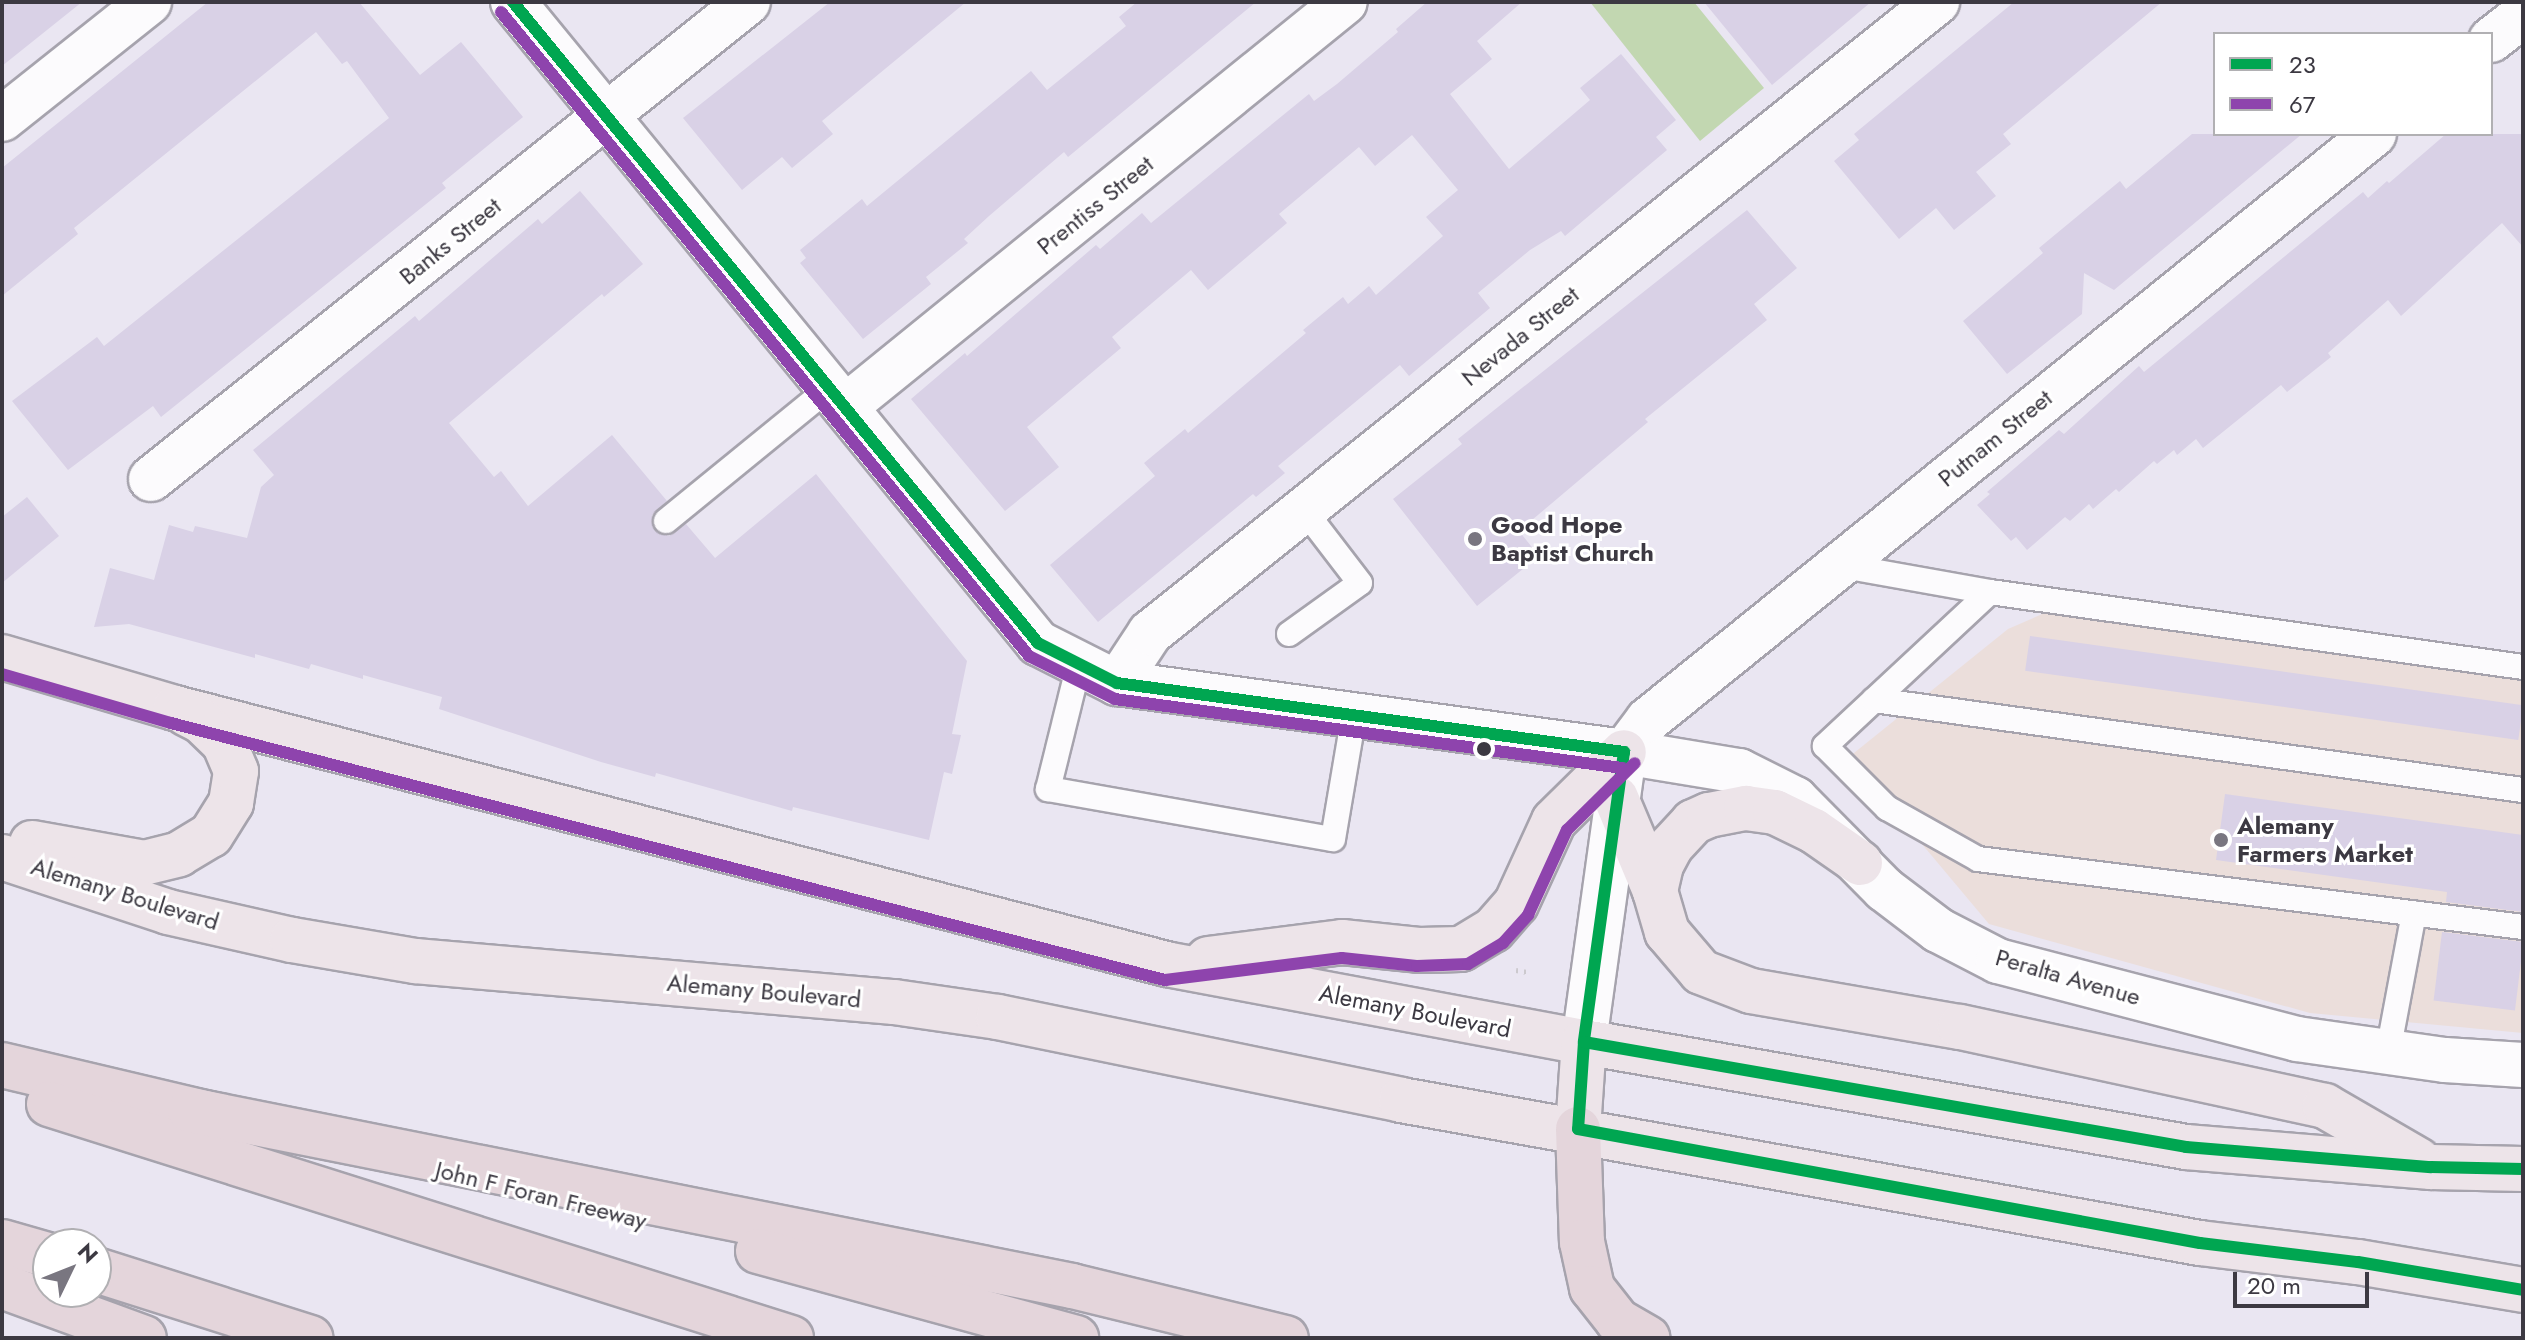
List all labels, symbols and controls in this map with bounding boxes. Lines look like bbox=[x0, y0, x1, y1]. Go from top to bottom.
legend bbox=[2213, 32, 2493, 136]
text: 23 bbox=[2289, 47, 2316, 82]
text: 67 bbox=[2289, 87, 2315, 122]
street label: Prentiss Street bbox=[1031, 149, 1159, 261]
street label: Banks Street bbox=[393, 191, 507, 291]
street label: Nevada Street bbox=[1456, 280, 1584, 392]
street label: Putnam Street bbox=[1932, 383, 2058, 493]
place label: Good Hope Baptist Church bbox=[1491, 511, 1654, 567]
marker: Good Hope Baptist Church bbox=[1466, 530, 1484, 548]
unlabelled marker bbox=[1476, 741, 1492, 757]
place label: Alemany Farmers Market bbox=[2237, 812, 2413, 868]
marker: Alemany Farmers Market bbox=[2212, 831, 2230, 849]
street label: Alemany Boulevard bbox=[28, 852, 222, 936]
street label: Peralta Avenue bbox=[1992, 943, 2144, 1011]
street label: Alemany Boulevard bbox=[666, 968, 862, 1014]
street label: Alemany Boulevard bbox=[1317, 978, 1513, 1044]
street label: John F Foran Freeway bbox=[432, 1155, 650, 1235]
north arrow bbox=[32, 1228, 112, 1308]
text: N bbox=[70, 1236, 106, 1270]
scale bar bbox=[2237, 1256, 2373, 1306]
text: 20 m bbox=[2247, 1268, 2301, 1303]

